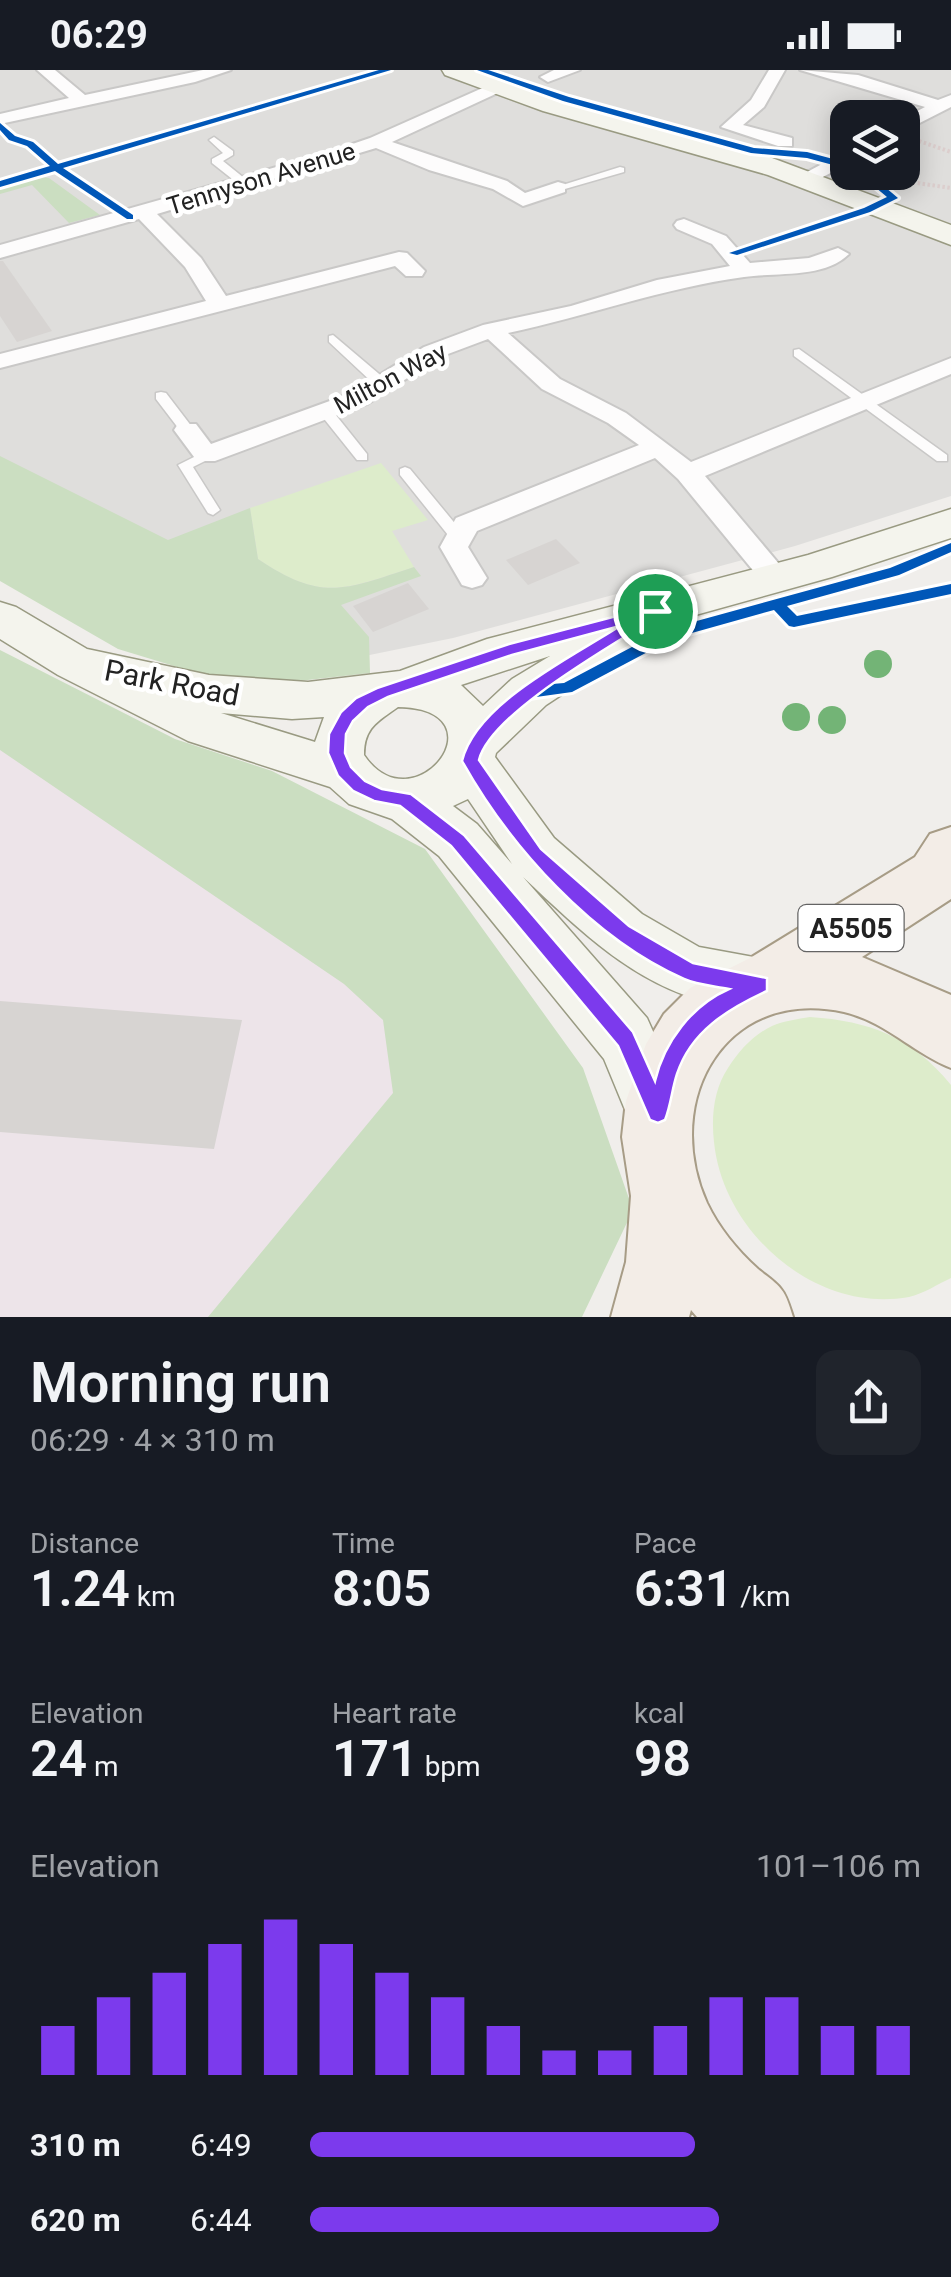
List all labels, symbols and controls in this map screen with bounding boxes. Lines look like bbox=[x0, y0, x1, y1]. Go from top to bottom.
text: 06:29 bbox=[50, 13, 148, 57]
map controls bbox=[830, 100, 920, 190]
button: layers bbox=[830, 100, 920, 190]
street label: Tennyson Avenue bbox=[164, 136, 359, 221]
street label: Milton Way bbox=[329, 337, 452, 420]
pin bbox=[613, 569, 698, 654]
icon: arrive bbox=[628, 584, 683, 639]
street label: Park Road bbox=[102, 652, 243, 713]
road number: A5505 bbox=[798, 905, 904, 951]
button: share bbox=[816, 1350, 921, 1455]
text: Morning run bbox=[30, 1351, 331, 1415]
text: 06:29 · 4 × 310 m bbox=[30, 1421, 275, 1459]
text: Distance bbox=[30, 1527, 139, 1560]
text: Time bbox=[332, 1527, 395, 1560]
text: Pace bbox=[634, 1527, 696, 1560]
text: 1.24 bbox=[30, 1560, 130, 1618]
text: 8:05 bbox=[332, 1560, 431, 1618]
text: 6:31 bbox=[634, 1560, 733, 1618]
text: km bbox=[130, 1580, 176, 1613]
text: /km bbox=[733, 1580, 791, 1613]
text: Elevation bbox=[30, 1697, 143, 1730]
text: Heart rate bbox=[332, 1697, 457, 1730]
text: kcal bbox=[634, 1697, 685, 1730]
text: 24 bbox=[30, 1730, 87, 1788]
text: 171 bbox=[332, 1730, 418, 1788]
text: 98 bbox=[634, 1730, 691, 1788]
text: m bbox=[87, 1750, 119, 1783]
text: bpm bbox=[418, 1750, 481, 1783]
text: Elevation bbox=[30, 1847, 160, 1885]
text: 101–106 m bbox=[756, 1847, 921, 1885]
text: 310 m bbox=[30, 2126, 121, 2164]
text: 6:49 bbox=[190, 2126, 252, 2164]
text: 620 m bbox=[30, 2201, 121, 2239]
text: 6:44 bbox=[190, 2201, 252, 2239]

